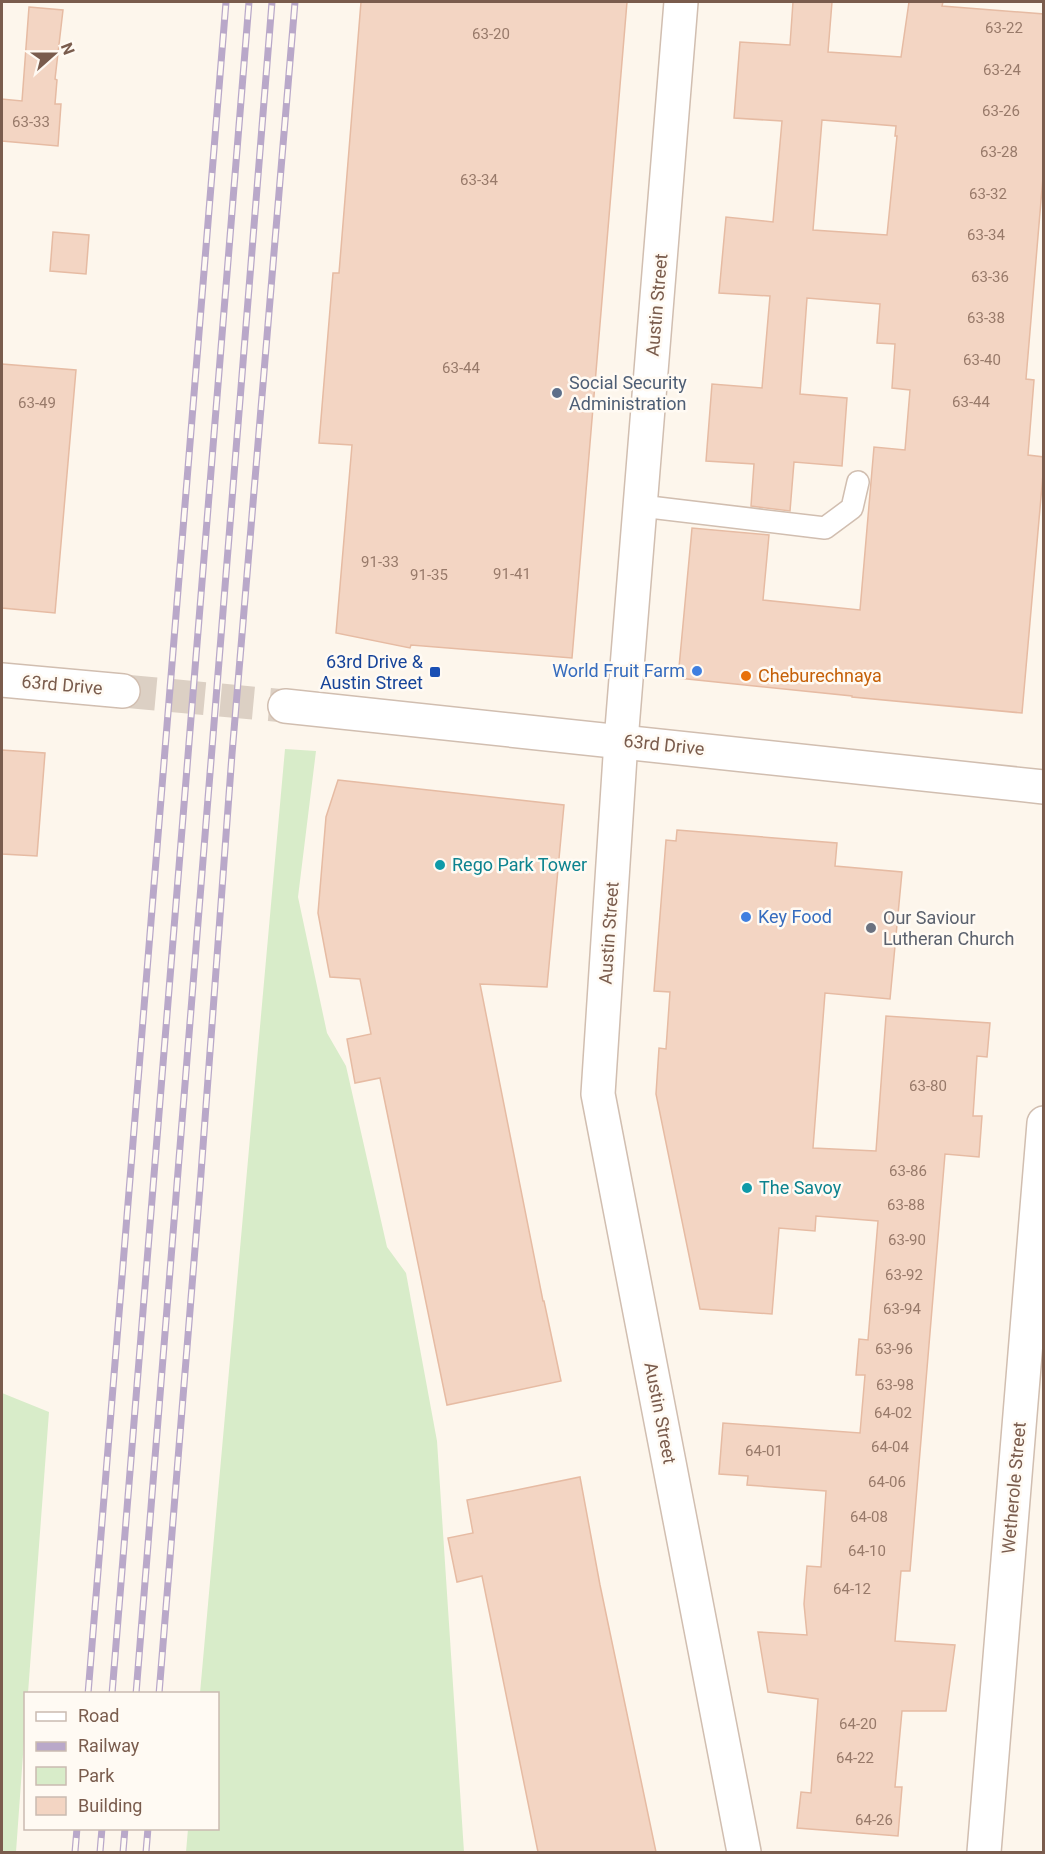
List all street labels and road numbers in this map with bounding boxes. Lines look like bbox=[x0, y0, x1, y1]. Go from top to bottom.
street label: Austin Street bbox=[642, 253, 671, 357]
street label: 63rd Drive bbox=[21, 671, 103, 699]
street label: 63rd Drive bbox=[623, 730, 706, 759]
street label: Austin Street bbox=[594, 881, 623, 985]
street label: Austin Street bbox=[640, 1360, 681, 1466]
street label: Wetherole Street bbox=[997, 1421, 1030, 1555]

